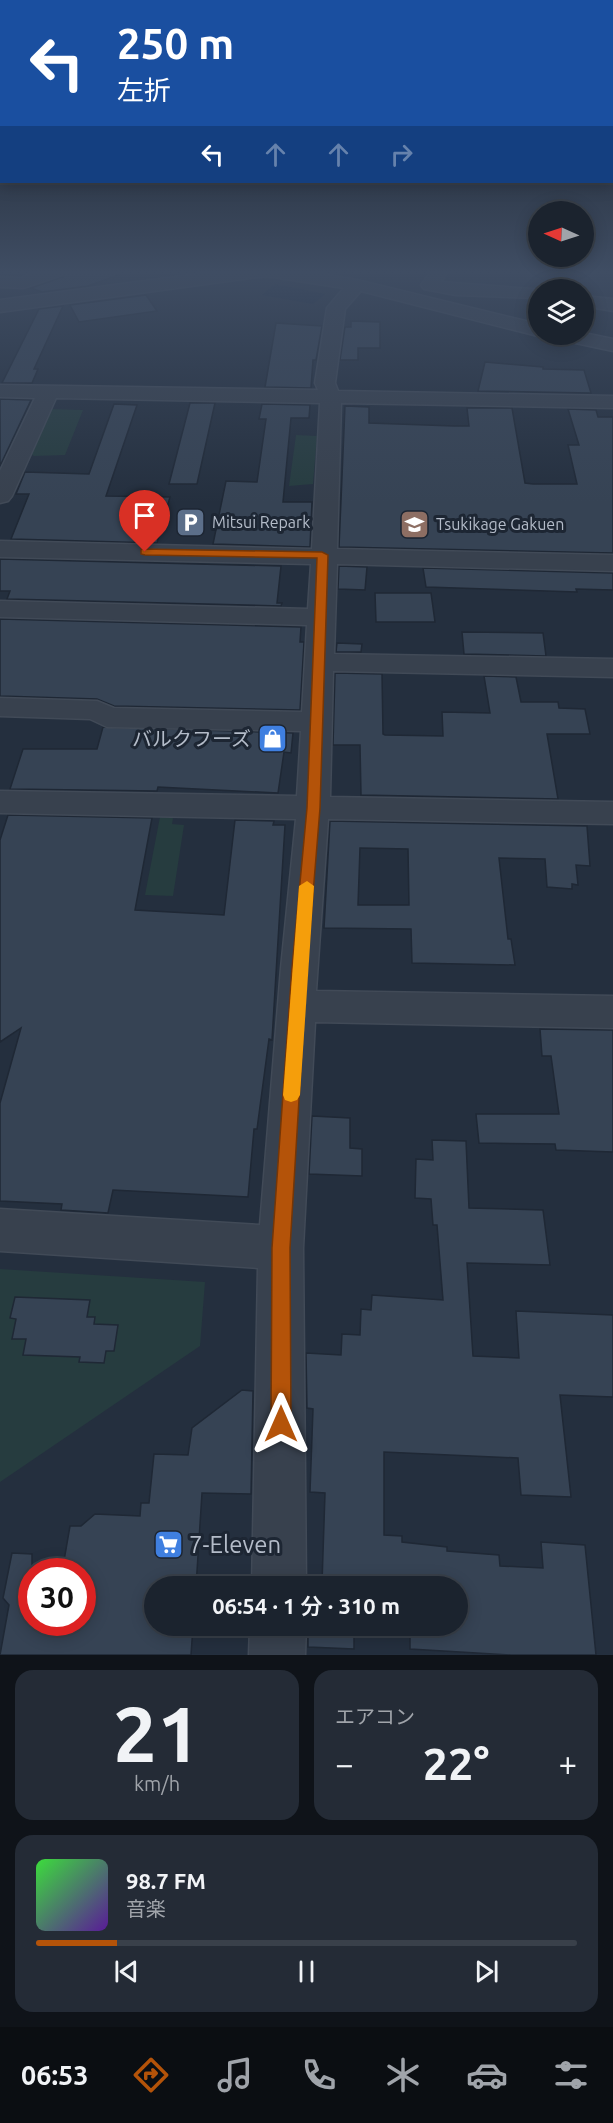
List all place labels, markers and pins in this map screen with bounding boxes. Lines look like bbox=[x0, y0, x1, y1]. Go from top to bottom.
pin bbox=[119, 490, 170, 552]
parking icon: Mitsui Repark bbox=[175, 506, 207, 538]
school or university icon: Tsukikage Gakuen bbox=[399, 508, 431, 540]
place label: Mitsui Repark bbox=[212, 513, 310, 531]
place label: Tsukikage Gakuen bbox=[436, 515, 564, 533]
shop icon: バルクフーズ bbox=[256, 723, 288, 755]
place label: バルクフーズ bbox=[132, 727, 251, 750]
supermarket icon: 7-Eleven bbox=[152, 1529, 184, 1561]
place label: 7-Eleven bbox=[189, 1531, 281, 1558]

